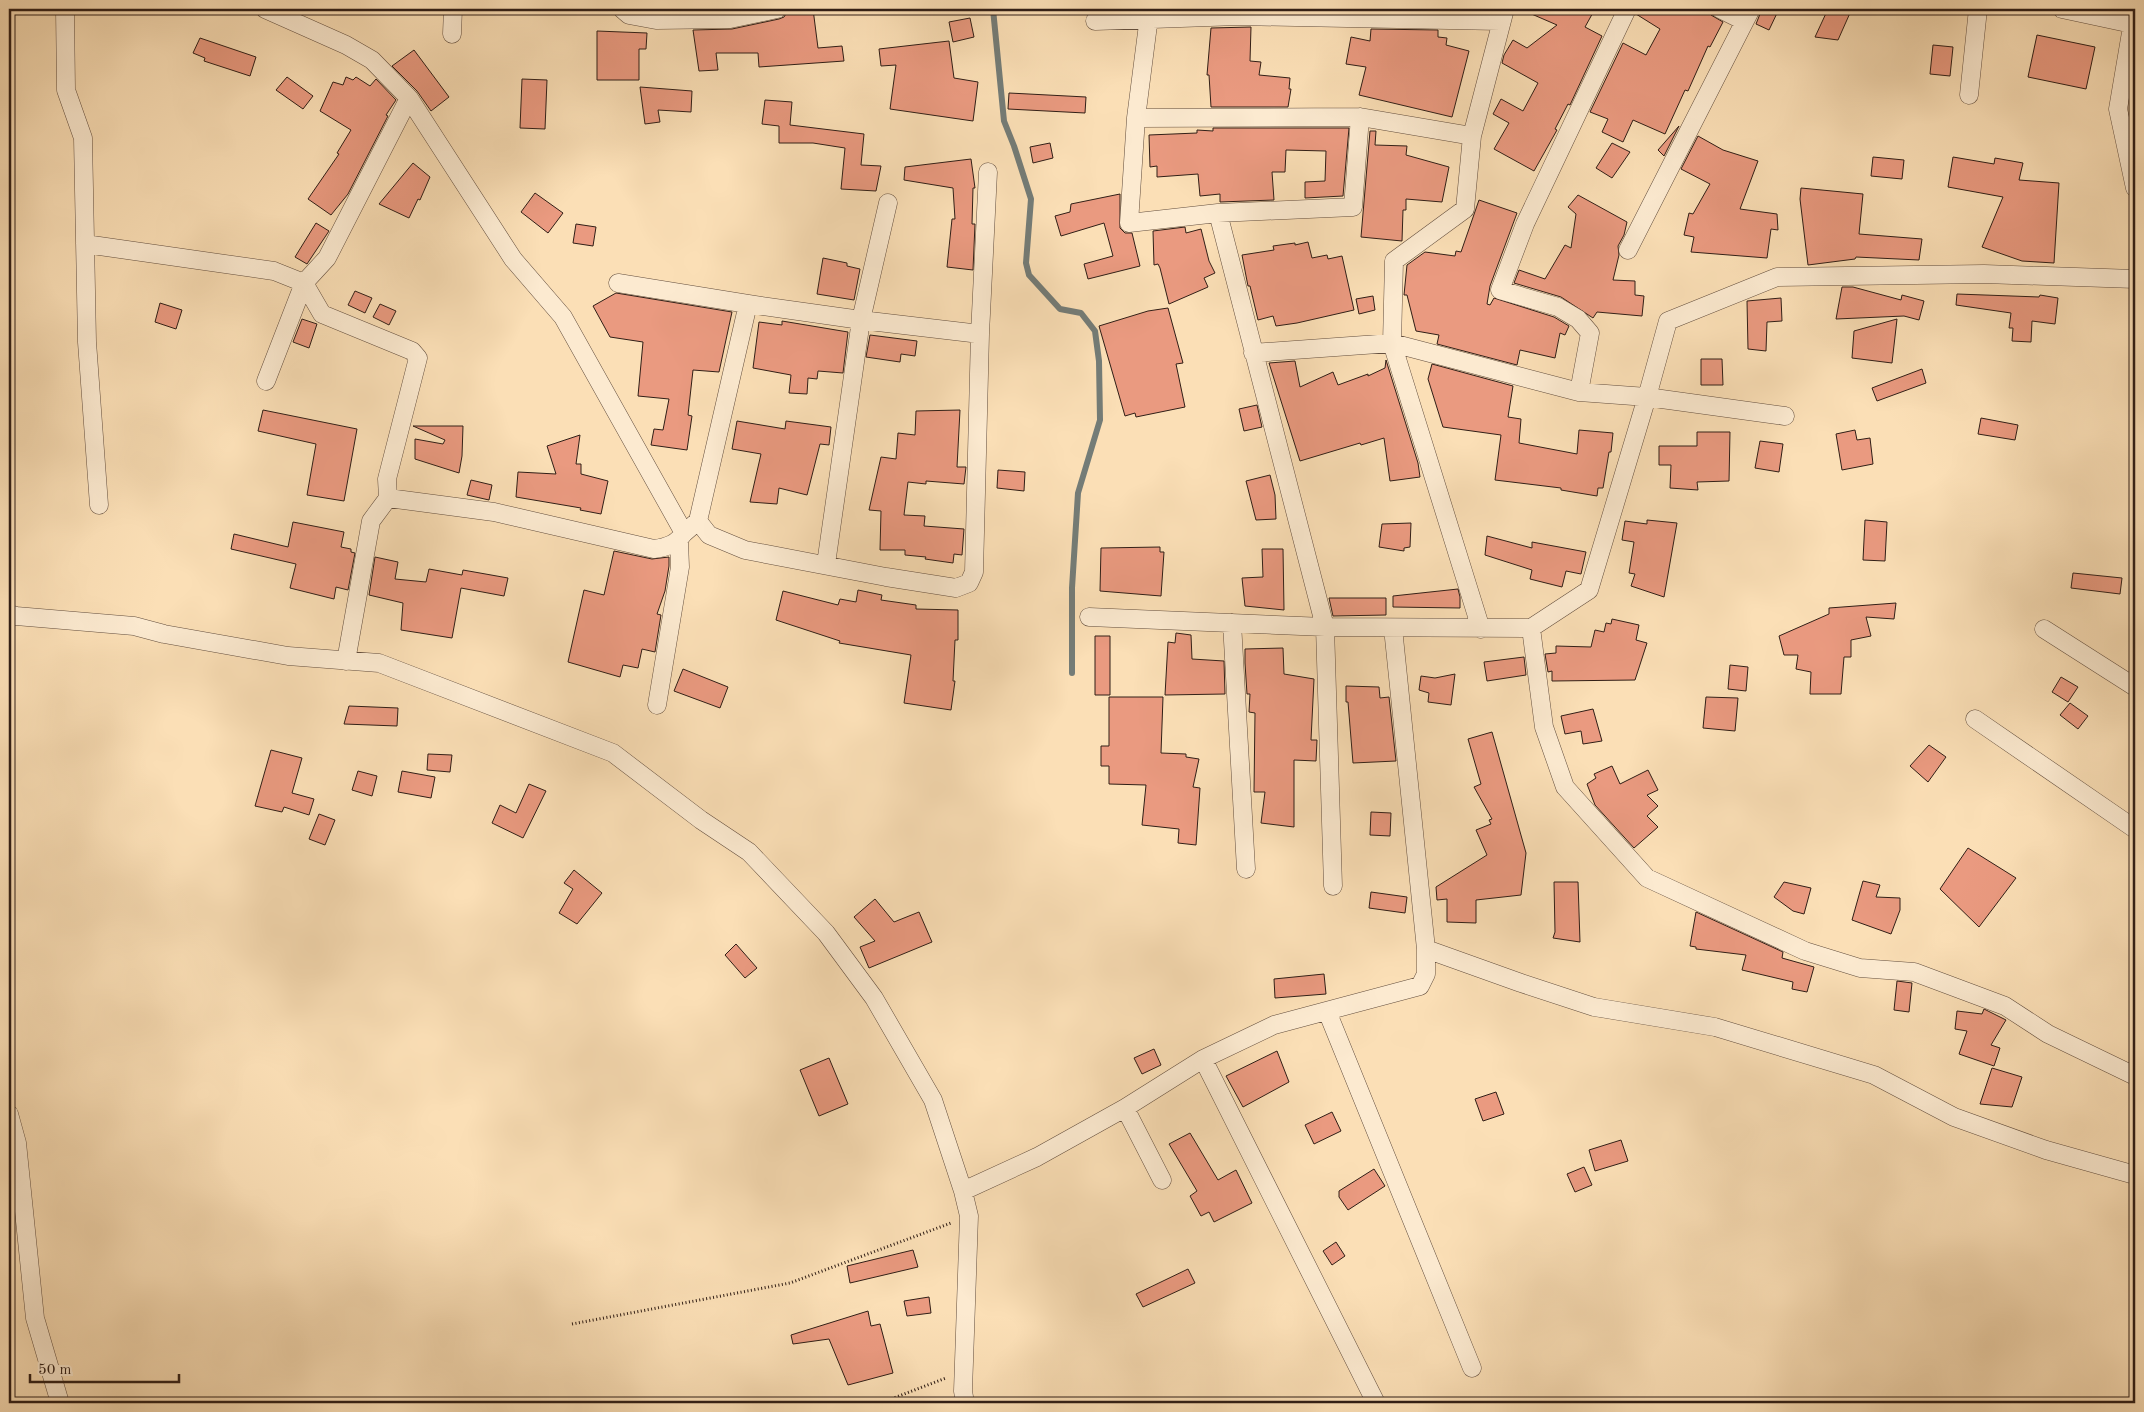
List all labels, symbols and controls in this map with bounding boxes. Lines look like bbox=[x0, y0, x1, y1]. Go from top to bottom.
scale bar bbox=[30, 1352, 179, 1384]
text: 50 m bbox=[38, 1363, 72, 1378]

